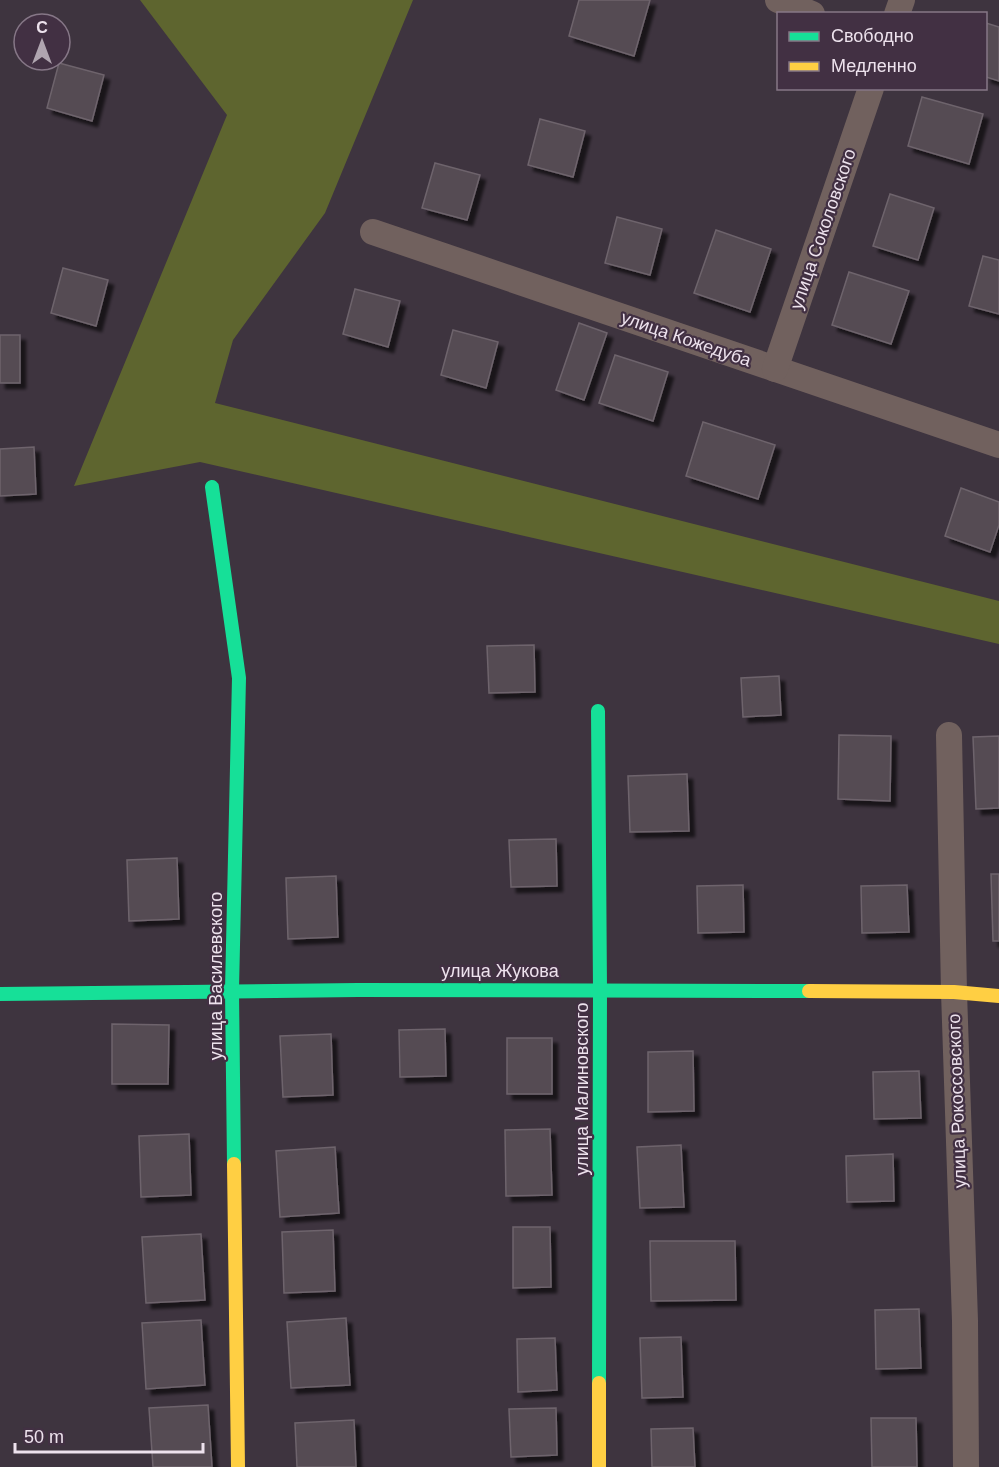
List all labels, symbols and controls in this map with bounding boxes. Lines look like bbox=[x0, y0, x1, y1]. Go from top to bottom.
north arrow bbox=[12, 12, 72, 72]
legend bbox=[777, 12, 987, 90]
text: С bbox=[36, 19, 48, 36]
text: Свободно bbox=[831, 26, 914, 46]
text: Медленно bbox=[831, 56, 917, 76]
street label: улица Соколовского bbox=[786, 146, 860, 312]
street label: улица Кожедуба bbox=[618, 307, 755, 371]
street label: улица Василевского bbox=[206, 892, 226, 1060]
street label: улица Жукова bbox=[441, 961, 560, 981]
street label: улица Малиновского bbox=[572, 1003, 592, 1175]
street label: улица Рокоссовского bbox=[944, 1013, 970, 1189]
scale bar bbox=[15, 1416, 202, 1454]
text: 50 m bbox=[24, 1427, 64, 1447]

